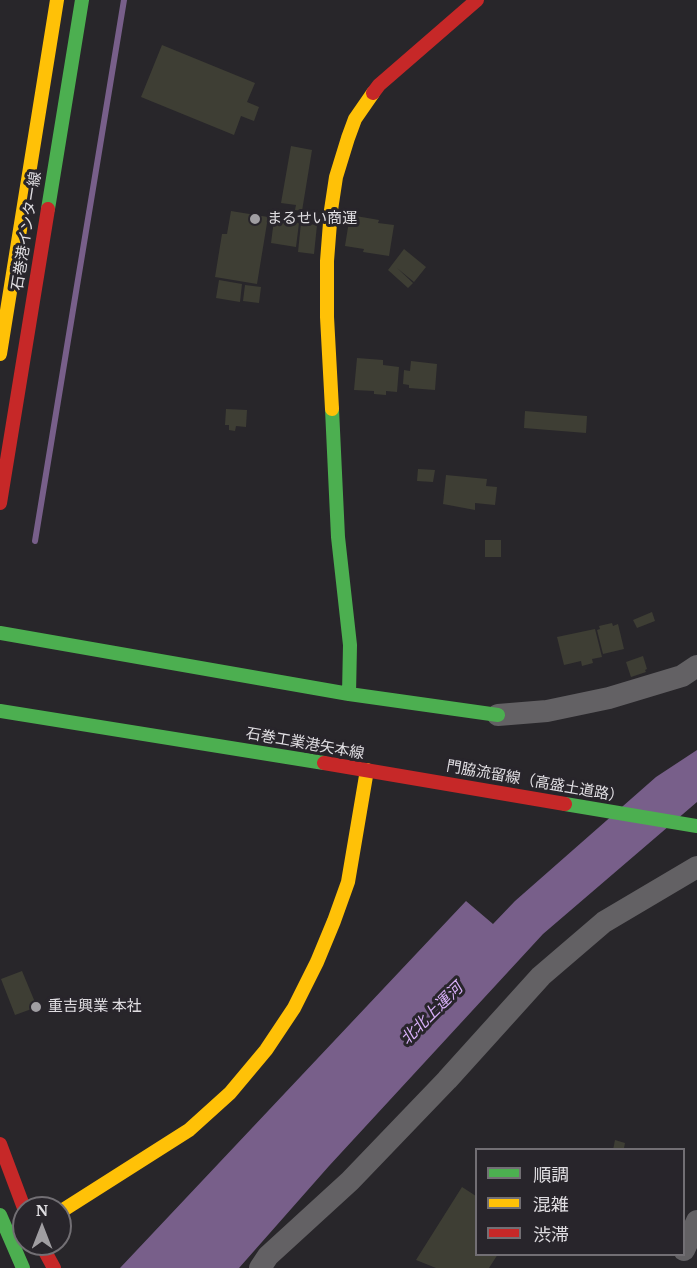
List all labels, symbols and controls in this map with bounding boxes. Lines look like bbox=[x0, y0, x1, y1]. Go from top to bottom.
street label: 石巻港インター線 bbox=[9, 170, 45, 292]
place label: まるせい商運 bbox=[267, 210, 357, 228]
marker: まるせい商運 bbox=[248, 212, 262, 226]
street label: 石巻工業港矢本線 bbox=[244, 725, 366, 763]
street label: 門脇流留線（高盛土道路） bbox=[445, 758, 625, 806]
water label: 北北上運河 bbox=[397, 979, 467, 1049]
place label: 重吉興業 本社 bbox=[48, 998, 142, 1016]
marker: 重吉興業 本社 bbox=[29, 1000, 43, 1014]
legend bbox=[475, 1148, 685, 1256]
text: 順調 bbox=[533, 1162, 569, 1186]
text: 混雑 bbox=[533, 1192, 569, 1216]
north arrow bbox=[12, 1196, 72, 1256]
text: N bbox=[36, 1199, 48, 1221]
text: 渋滞 bbox=[533, 1222, 569, 1246]

